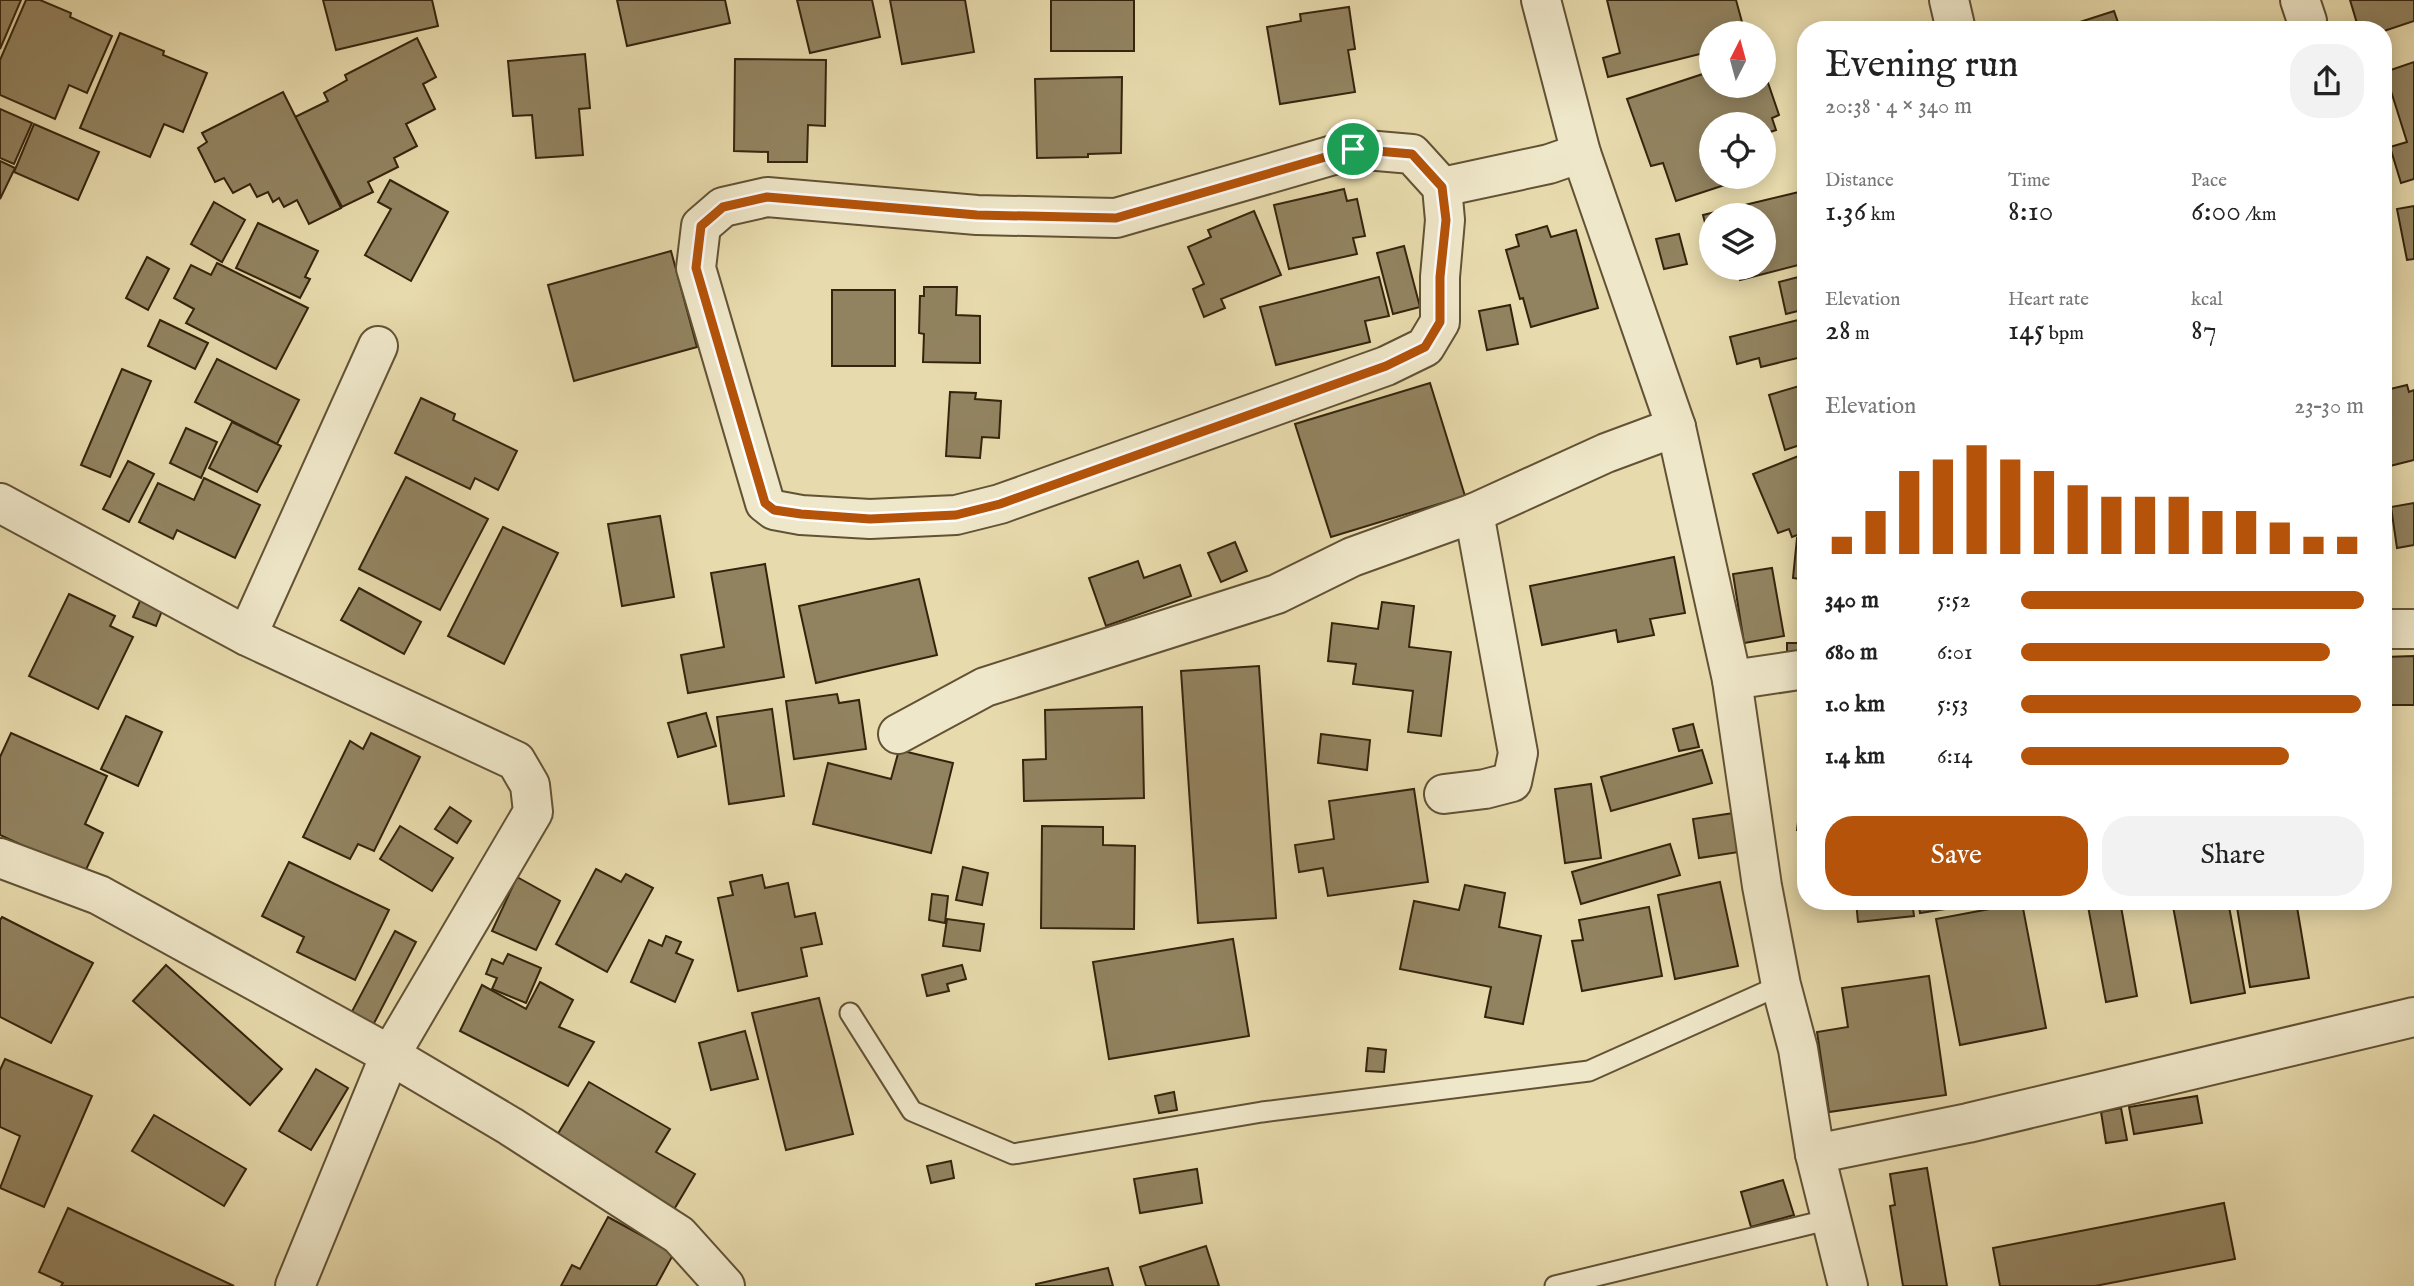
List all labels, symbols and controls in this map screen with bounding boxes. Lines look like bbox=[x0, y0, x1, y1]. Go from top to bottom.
north arrow bbox=[1699, 21, 1776, 98]
map controls bbox=[1699, 21, 1776, 280]
text: Evening run bbox=[1825, 42, 2019, 90]
button: share bbox=[2290, 44, 2364, 118]
text: 20:38 · 4 × 340 m bbox=[1825, 92, 1972, 121]
button: locate bbox=[1699, 112, 1776, 189]
pin bbox=[1323, 119, 1383, 179]
icon: arrive bbox=[1334, 130, 1372, 168]
text: Distance bbox=[1825, 169, 1894, 193]
text: Time bbox=[2008, 169, 2050, 193]
text: Pace bbox=[2191, 169, 2227, 193]
text: 1.36 bbox=[1825, 193, 1866, 231]
text: 8:10 bbox=[2008, 193, 2053, 231]
text: 6:00 bbox=[2191, 193, 2241, 231]
button: layers bbox=[1699, 203, 1776, 280]
text: km bbox=[1866, 203, 1895, 227]
text: /km bbox=[2241, 203, 2277, 227]
text: Elevation bbox=[1825, 288, 1900, 312]
text: Heart rate bbox=[2008, 288, 2089, 312]
text: kcal bbox=[2191, 288, 2223, 312]
text: 28 bbox=[1825, 312, 1851, 350]
text: 145 bbox=[2008, 312, 2045, 350]
text: 87 bbox=[2191, 312, 2217, 350]
text: m bbox=[1851, 322, 1870, 346]
text: bpm bbox=[2045, 322, 2084, 346]
text: Elevation bbox=[1825, 392, 1916, 421]
text: 23–30 m bbox=[2294, 392, 2364, 421]
text: 340 m bbox=[1825, 586, 1879, 615]
text: 5:52 bbox=[1937, 586, 1970, 615]
text: 680 m bbox=[1825, 638, 1878, 667]
text: 6:01 bbox=[1937, 638, 1973, 667]
text: 1.0 km bbox=[1825, 690, 1885, 719]
text: 5:53 bbox=[1937, 690, 1968, 719]
text: 1.4 km bbox=[1825, 742, 1885, 771]
text: 6:14 bbox=[1937, 742, 1973, 771]
button: Save bbox=[1825, 816, 2088, 896]
button: Share bbox=[2102, 816, 2364, 896]

